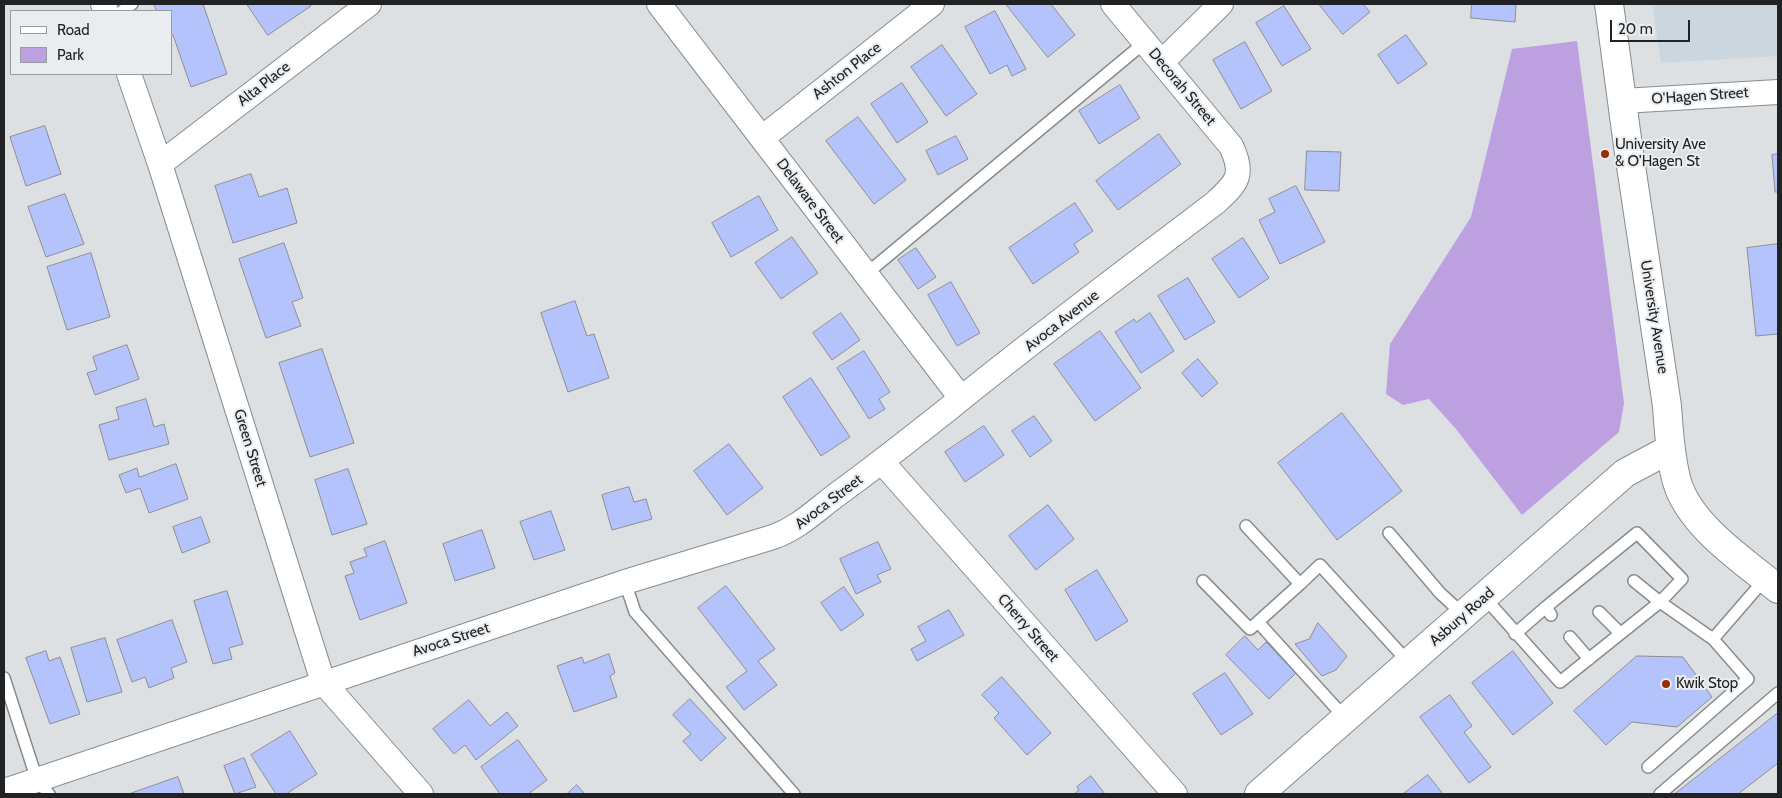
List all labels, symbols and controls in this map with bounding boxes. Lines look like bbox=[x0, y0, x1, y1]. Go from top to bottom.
legend bbox=[10, 10, 172, 75]
scale bar bbox=[1612, 10, 1692, 42]
text: 20 m bbox=[1618, 20, 1653, 38]
text: Road bbox=[57, 21, 90, 39]
street label: Ashton Place bbox=[809, 39, 885, 103]
street label: Decorah Street bbox=[1144, 45, 1220, 129]
text: Park bbox=[57, 46, 84, 64]
street label: Alta Place bbox=[234, 58, 294, 110]
street label: O'Hagen Street bbox=[1651, 84, 1749, 108]
place label: University Ave & O'Hagen St bbox=[1615, 136, 1706, 171]
marker: University Ave & O'Hagen St bbox=[1599, 148, 1611, 160]
street label: Delaware Street bbox=[772, 155, 848, 247]
street label: University Avenue bbox=[1636, 259, 1672, 375]
street label: Avoca Avenue bbox=[1021, 286, 1103, 356]
street label: Green Street bbox=[230, 407, 270, 489]
street label: Avoca Street bbox=[792, 471, 866, 533]
street label: Asbury Road bbox=[1426, 584, 1498, 650]
street label: Cherry Street bbox=[994, 590, 1062, 666]
street label: Avoca Street bbox=[410, 619, 492, 661]
place label: Kwik Stop bbox=[1676, 675, 1738, 693]
marker: Kwik Stop bbox=[1660, 678, 1672, 690]

